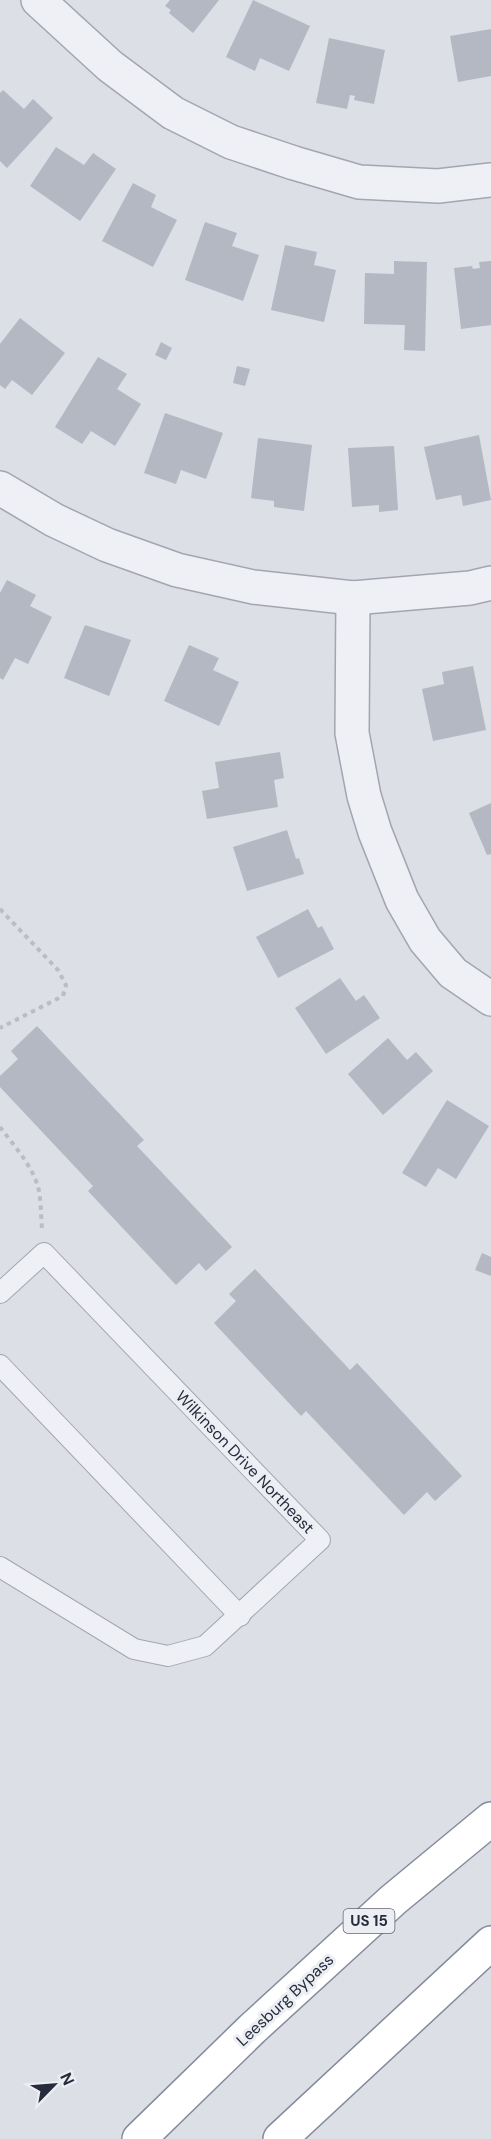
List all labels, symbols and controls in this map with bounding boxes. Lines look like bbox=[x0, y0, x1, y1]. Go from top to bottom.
street label: Wilkinson Drive Northeast bbox=[171, 1386, 319, 1538]
road number: US 15 bbox=[344, 1909, 394, 1933]
street label: Leesburg Bypass bbox=[232, 1949, 338, 2051]
north arrow bbox=[24, 2055, 84, 2115]
text: N bbox=[55, 2069, 79, 2089]

